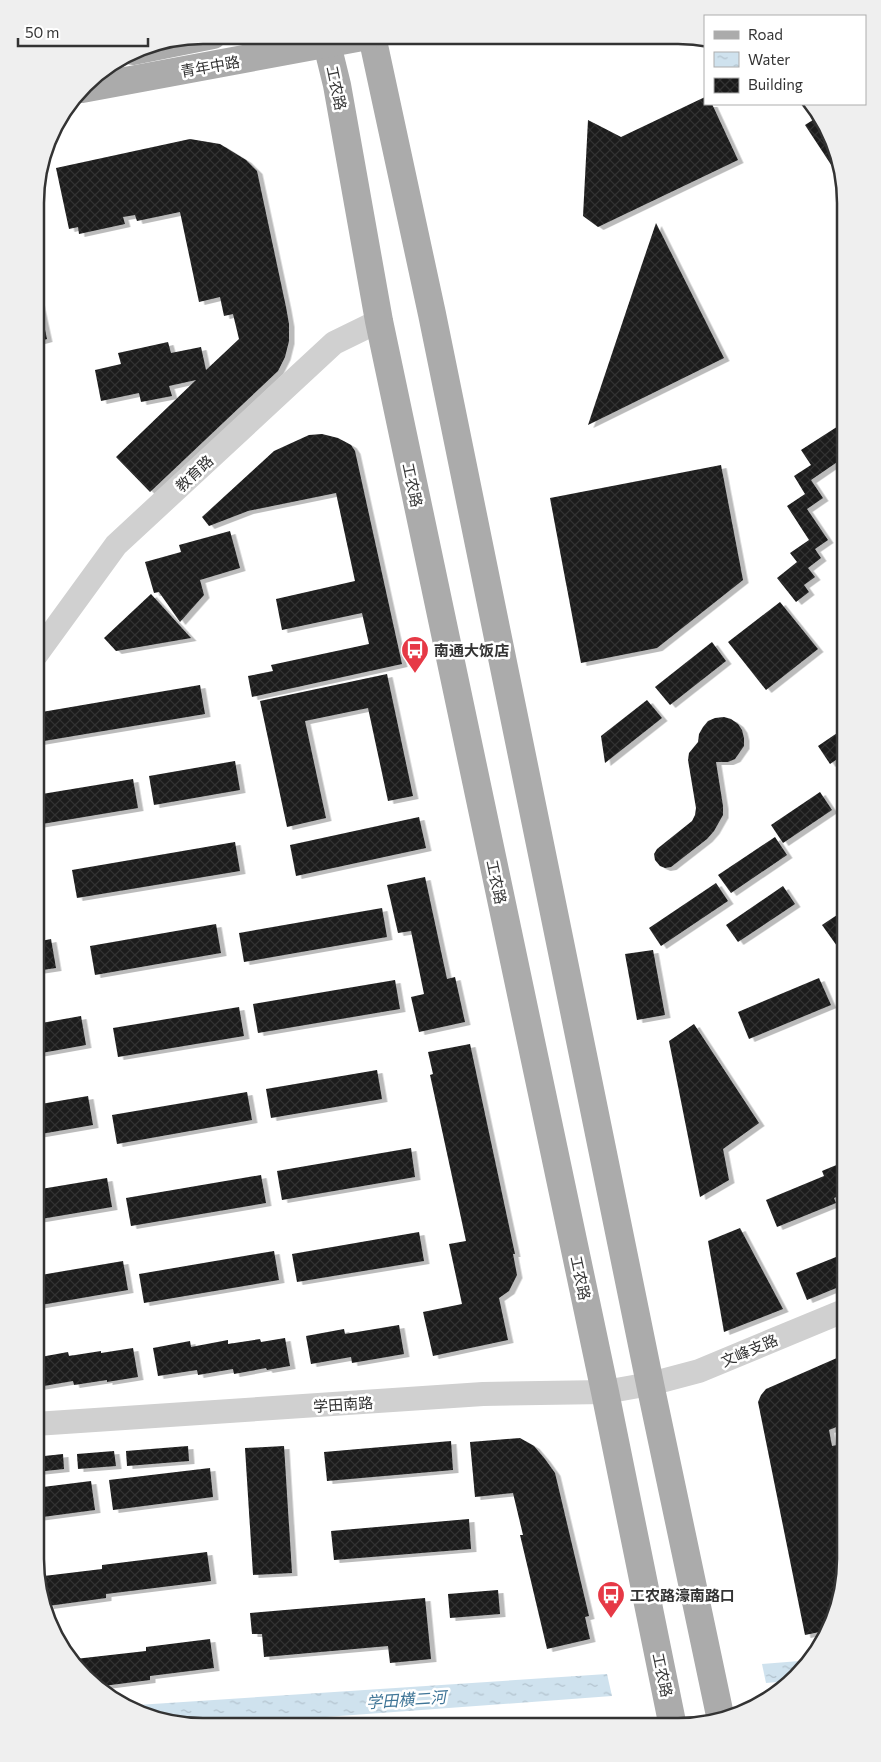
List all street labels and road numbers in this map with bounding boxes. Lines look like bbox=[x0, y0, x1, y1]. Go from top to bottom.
street label: 青年中路 bbox=[179, 52, 241, 80]
street label: 工农路 bbox=[324, 64, 350, 112]
street label: 教育路 bbox=[171, 451, 217, 495]
street label: 工农路 bbox=[400, 461, 426, 509]
street label: 工农路 bbox=[484, 858, 510, 906]
street label: 工农路 bbox=[568, 1254, 594, 1302]
street label: 文峰支路 bbox=[718, 1330, 780, 1370]
street label: 学田南路 bbox=[312, 1393, 374, 1415]
street label: 工农路 bbox=[650, 1651, 676, 1699]

